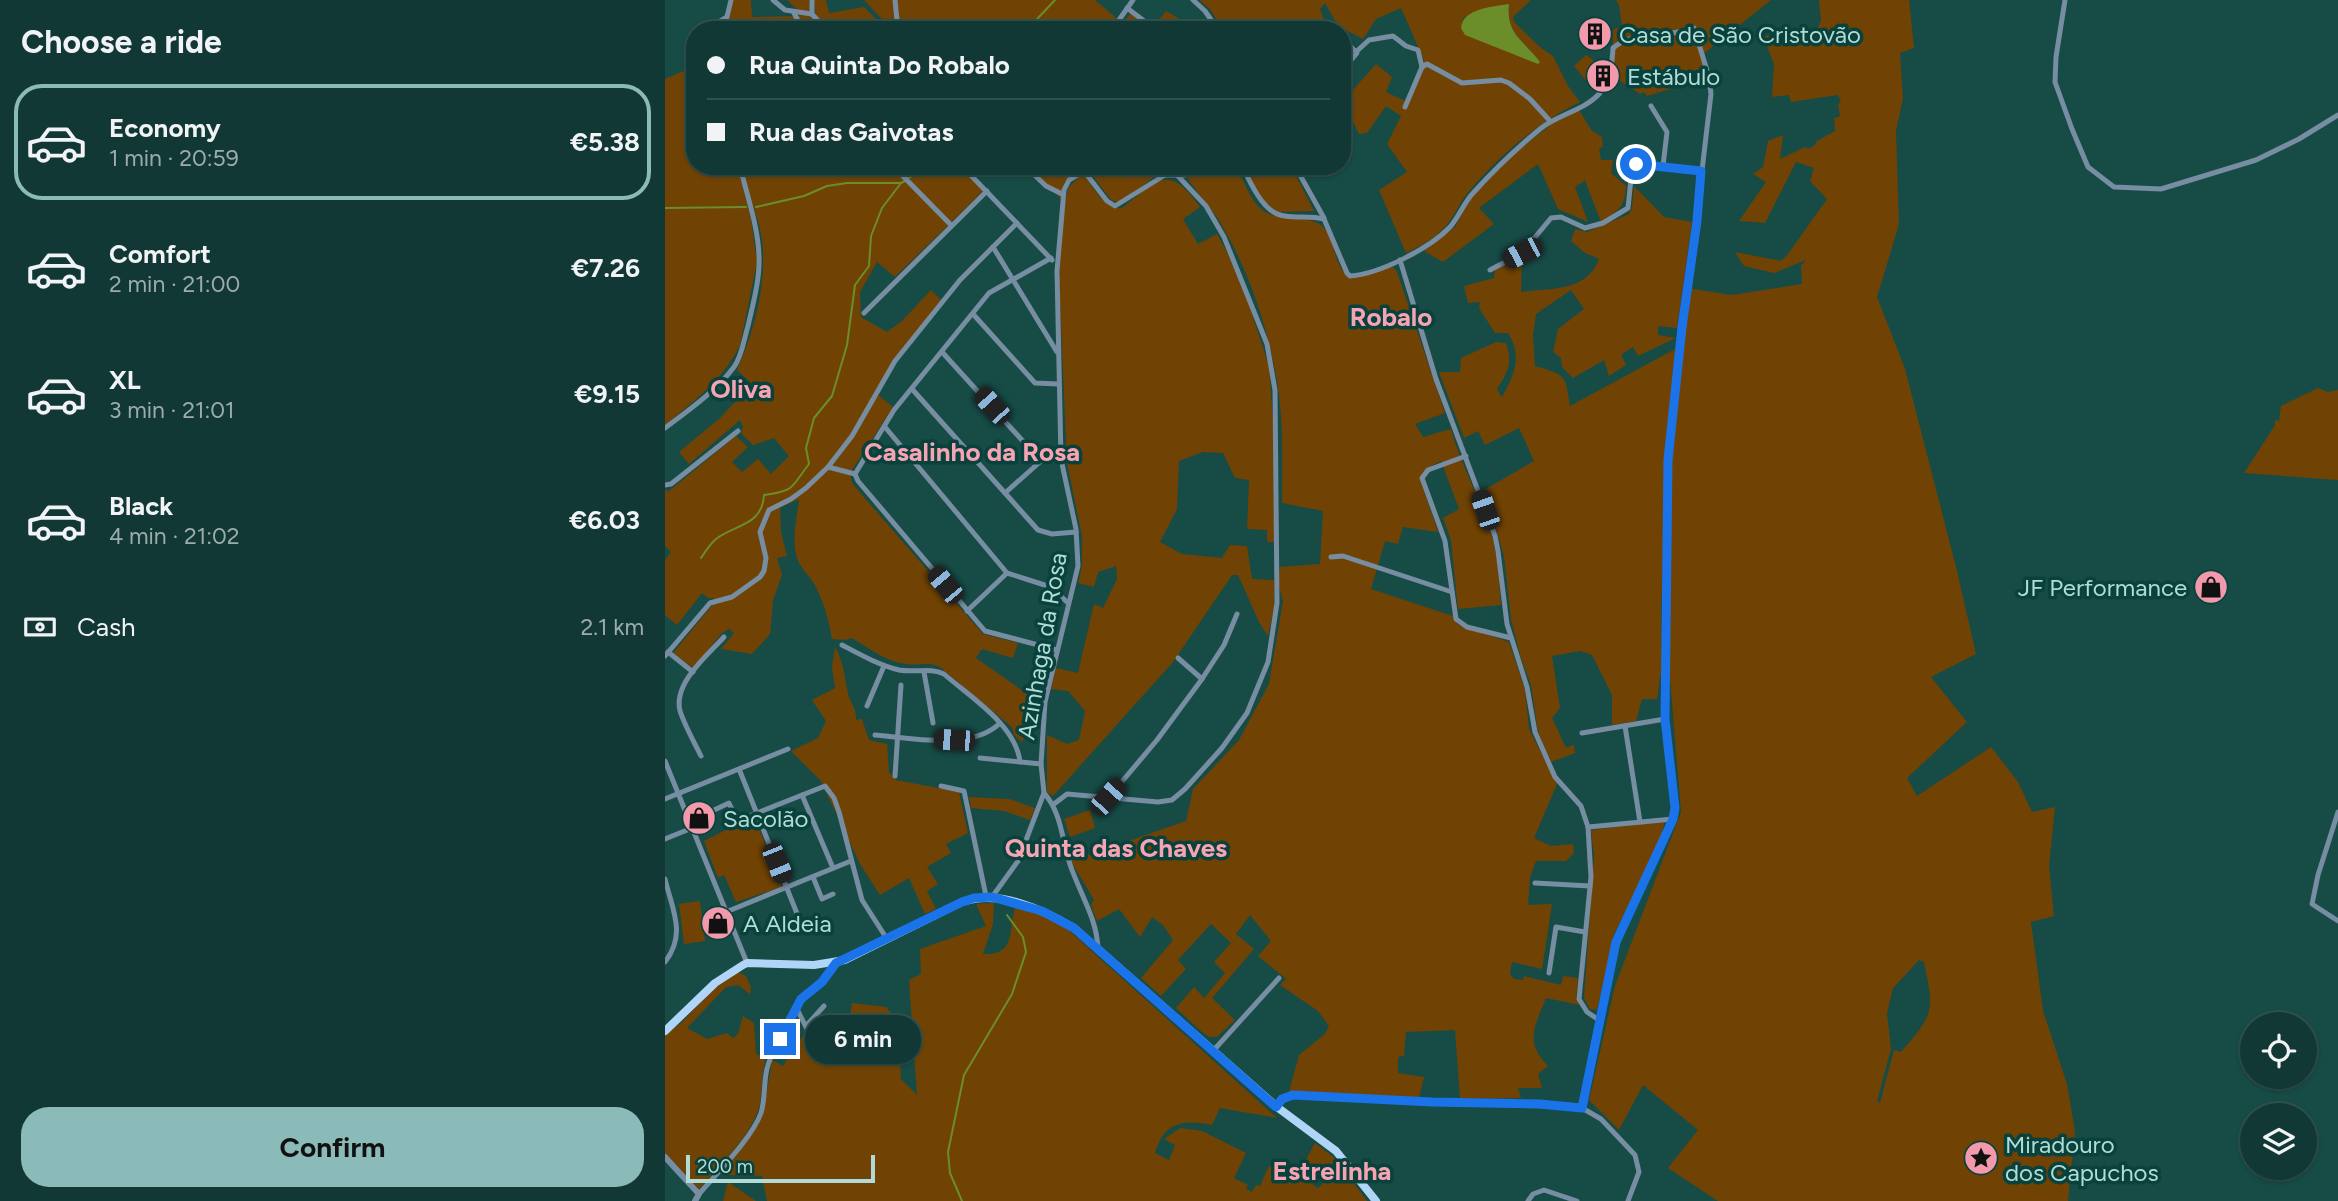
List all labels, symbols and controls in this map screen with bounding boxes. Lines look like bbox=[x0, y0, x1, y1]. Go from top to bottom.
building icon: Casa de São Cristovão bbox=[1576, 15, 1614, 53]
place label: Casa de São Cristovão bbox=[1619, 20, 1861, 49]
text: Choose a ride bbox=[21, 23, 222, 61]
text: Rua Quinta Do Robalo bbox=[749, 49, 1010, 81]
building icon: Estábulo bbox=[1584, 57, 1622, 95]
place label: Estábulo bbox=[1627, 62, 1720, 91]
icon: car bbox=[25, 111, 88, 174]
text: Economy bbox=[109, 112, 221, 144]
text: Rua das Gaivotas bbox=[749, 116, 954, 148]
text: €5.38 bbox=[570, 126, 640, 158]
text: 1 min · 20:59 bbox=[109, 144, 239, 172]
route start bbox=[1620, 148, 1652, 180]
car bbox=[1499, 234, 1546, 272]
icon: car bbox=[25, 237, 88, 300]
text: Comfort bbox=[109, 238, 211, 270]
text: €7.26 bbox=[571, 252, 640, 284]
text: 2 min · 21:00 bbox=[109, 270, 240, 298]
district label: Robalo bbox=[1350, 301, 1432, 333]
icon: car bbox=[25, 363, 88, 426]
text: XL bbox=[109, 364, 141, 396]
district label: Oliva bbox=[710, 373, 772, 405]
text: €9.15 bbox=[574, 378, 640, 410]
car bbox=[971, 383, 1014, 429]
text: 3 min · 21:01 bbox=[109, 396, 235, 424]
district label: Casalinho da Rosa bbox=[864, 436, 1080, 468]
car bbox=[1469, 487, 1502, 533]
icon: car bbox=[25, 489, 88, 552]
text: Black bbox=[109, 490, 173, 522]
text: €6.03 bbox=[569, 504, 640, 536]
text: 4 min · 21:02 bbox=[109, 522, 240, 550]
street label: Azinhaga da Rosa bbox=[1011, 550, 1073, 742]
car bbox=[924, 562, 967, 608]
shop icon: JF Performance bbox=[2192, 568, 2230, 606]
place label: JF Performance bbox=[2018, 573, 2187, 602]
icon: cash bbox=[21, 608, 59, 646]
text: Cash bbox=[77, 611, 136, 643]
text: 2.1 km bbox=[580, 613, 644, 641]
car bbox=[933, 728, 976, 752]
car bbox=[1087, 774, 1130, 820]
shop icon: Sacolão bbox=[680, 799, 718, 837]
place label: Sacolão bbox=[723, 804, 808, 833]
district label: Quinta das Chaves bbox=[1005, 832, 1227, 864]
car bbox=[760, 840, 795, 886]
shop icon: A Aldeia bbox=[699, 904, 737, 942]
place label: A Aldeia bbox=[743, 909, 832, 938]
map controls bbox=[2240, 1012, 2317, 1180]
button: locate bbox=[2240, 1012, 2317, 1089]
callout: 6 min bbox=[805, 1014, 920, 1064]
route end bbox=[764, 1023, 796, 1055]
text: 6 min bbox=[834, 1025, 892, 1053]
button: layers bbox=[2240, 1103, 2317, 1180]
button: Confirm bbox=[21, 1107, 644, 1187]
place label: Miradouro dos Capuchos bbox=[2005, 1130, 2159, 1187]
place icon: Miradouro dos Capuchos bbox=[1962, 1139, 2000, 1177]
scale bar bbox=[686, 1152, 875, 1184]
text: 200 m bbox=[697, 1155, 753, 1178]
district label: Estrelinha bbox=[1273, 1155, 1391, 1187]

